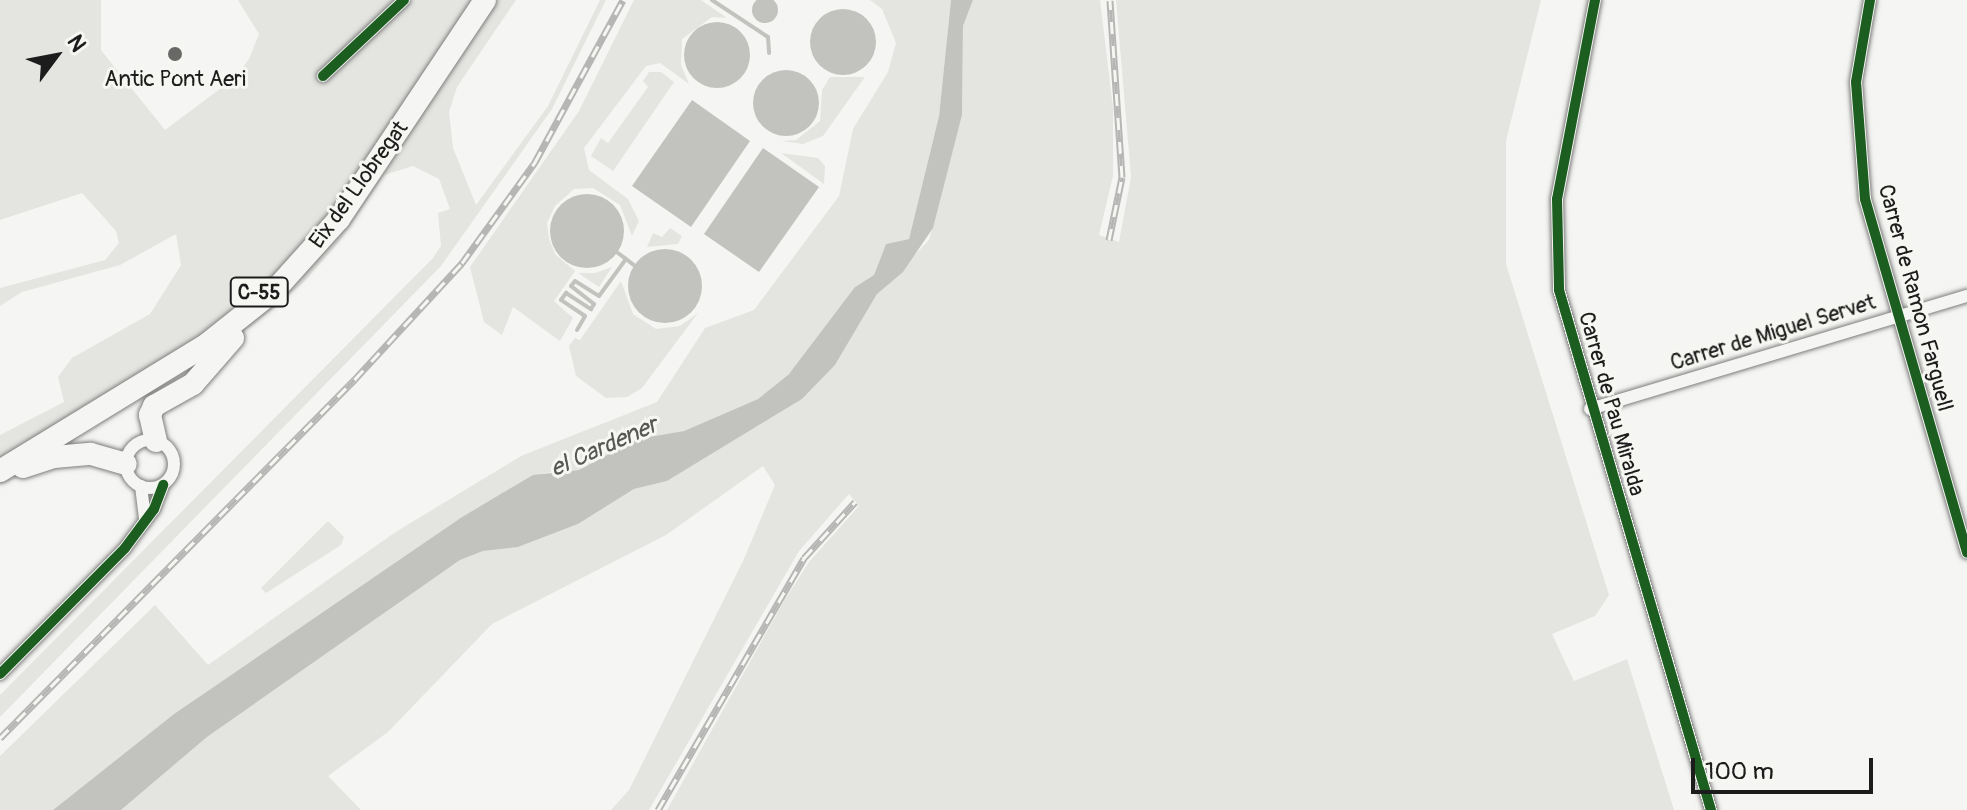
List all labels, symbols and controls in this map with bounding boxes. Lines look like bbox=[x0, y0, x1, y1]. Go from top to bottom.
north arrow bbox=[16, 16, 96, 96]
text: N bbox=[61, 30, 92, 57]
marker: Antic Pont Aeri bbox=[166, 45, 184, 63]
place label: Antic Pont Aeri bbox=[104, 67, 246, 93]
street label: Eix del Llobregat bbox=[304, 116, 414, 254]
street label: Carrer de Ramon Farguell bbox=[1872, 182, 1958, 414]
road number: C-55 bbox=[229, 276, 289, 308]
street label: Carrer de Miguel Servet bbox=[1667, 289, 1879, 377]
street label: Carrer de Pau Miralda bbox=[1572, 309, 1650, 499]
water label: el Cardener bbox=[546, 411, 662, 483]
scale bar bbox=[1695, 742, 1877, 792]
text: 100 m bbox=[1705, 757, 1774, 786]

